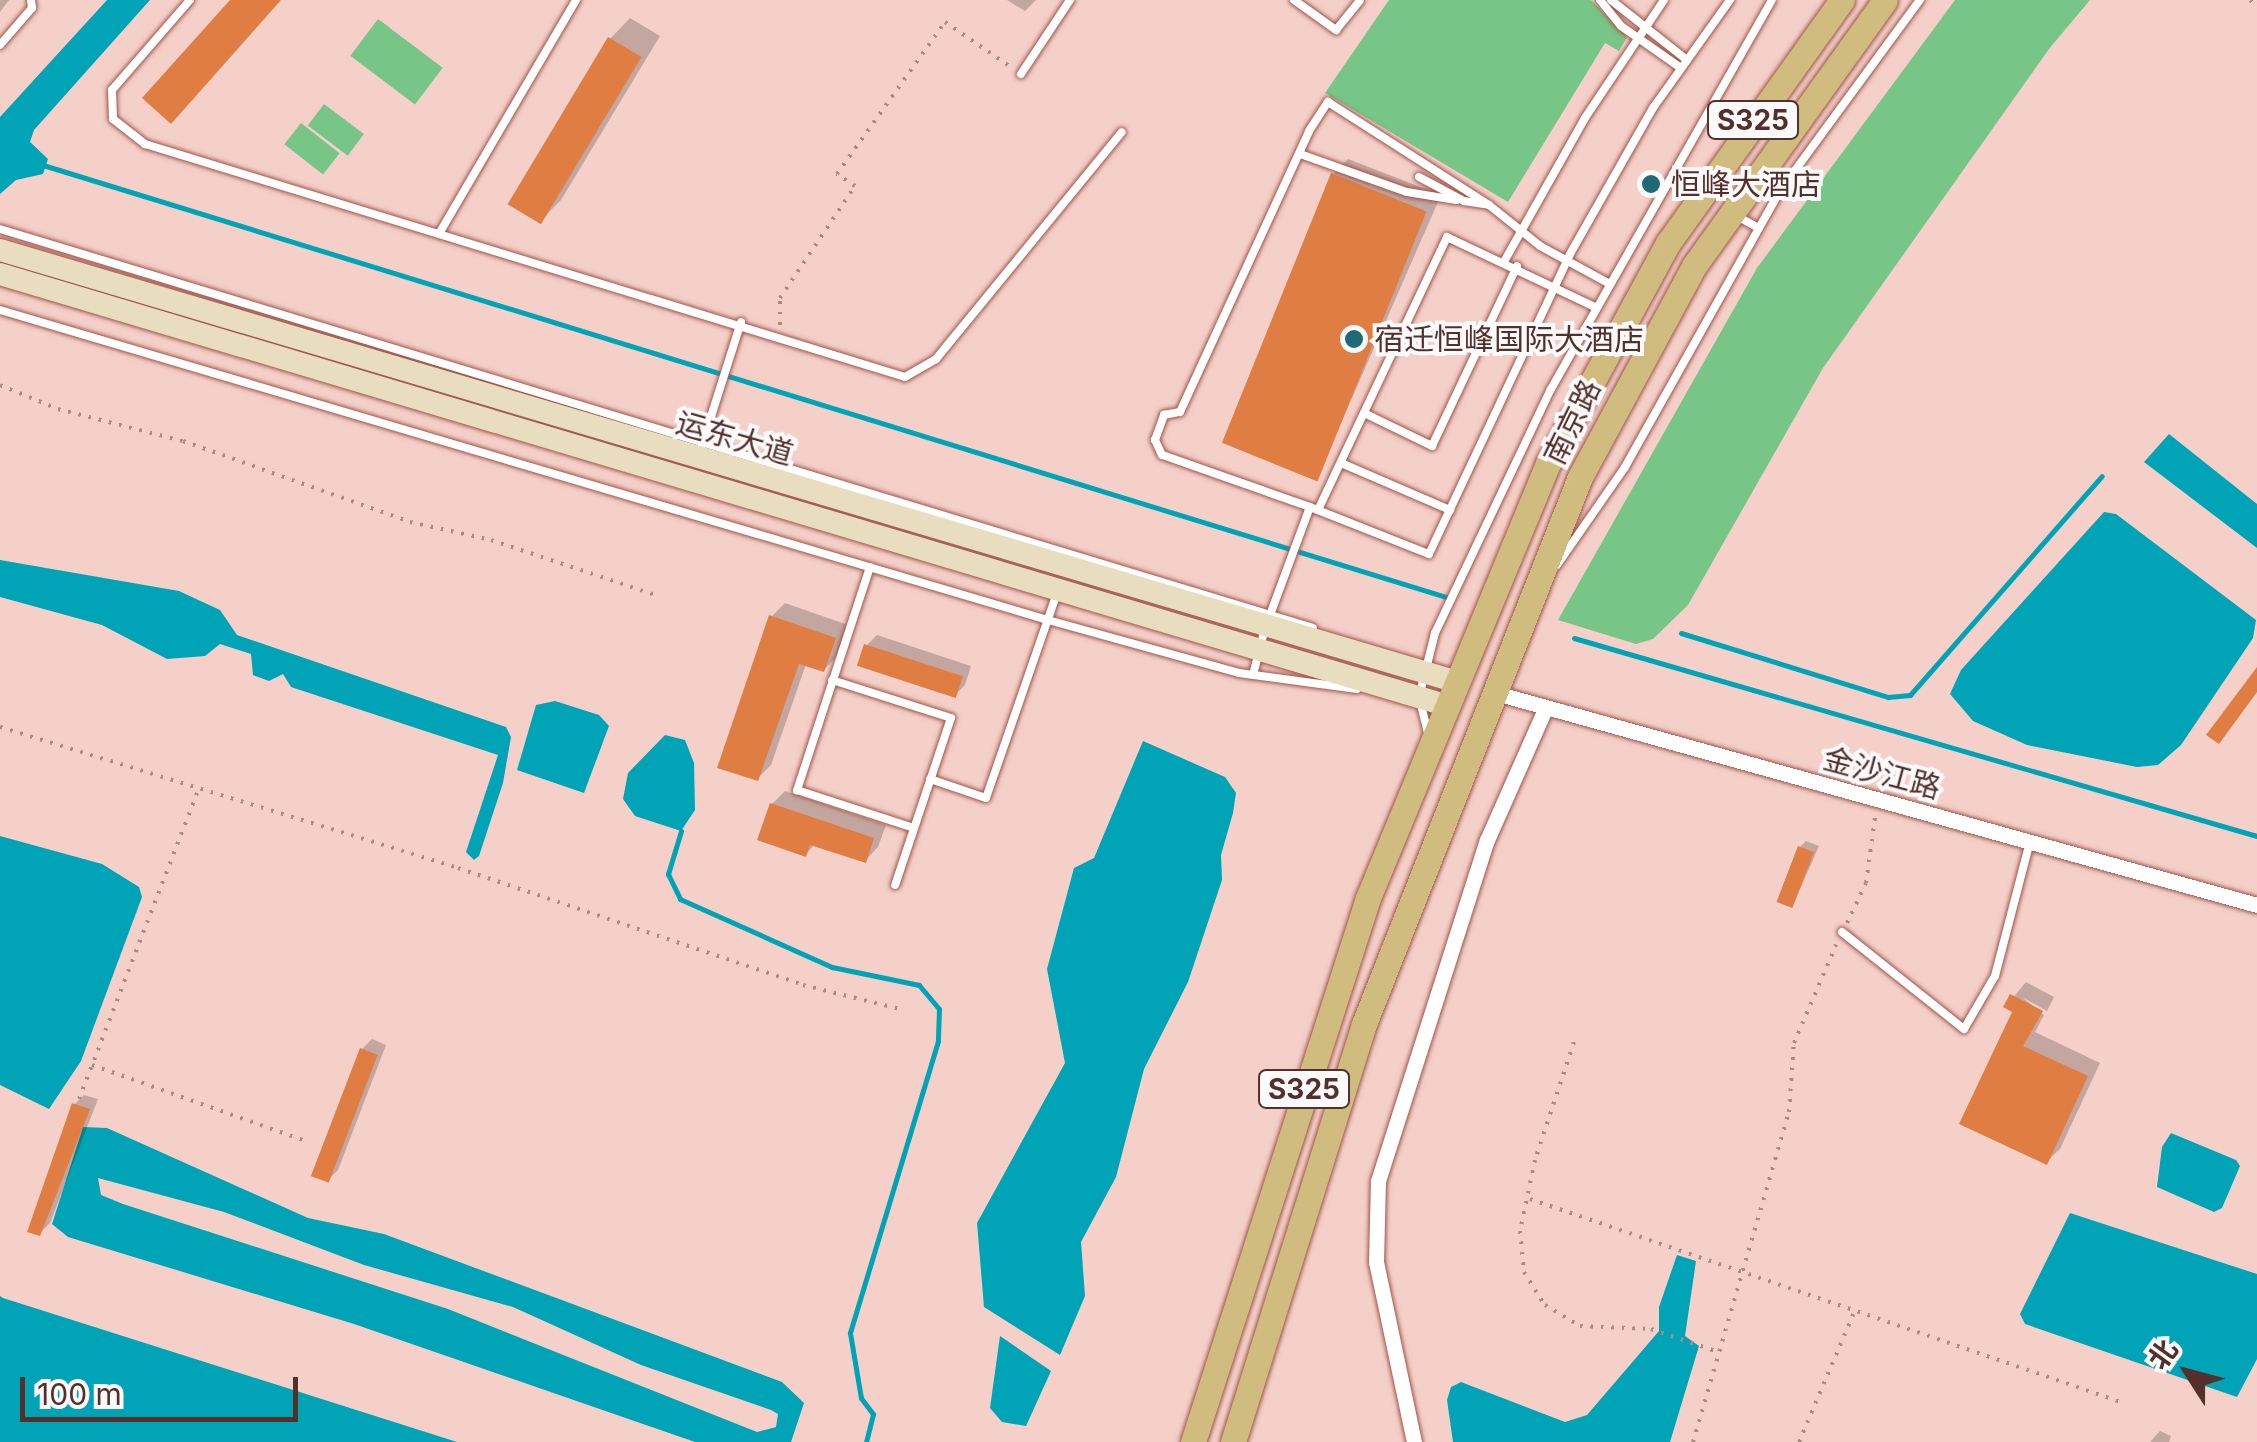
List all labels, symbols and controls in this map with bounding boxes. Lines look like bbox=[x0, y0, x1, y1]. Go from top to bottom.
road number: S325 bbox=[1706, 97, 1800, 143]
place label: 恒峰大酒店 bbox=[1671, 166, 1821, 202]
marker: 恒峰大酒店 bbox=[1640, 173, 1662, 195]
place label: 宿迁恒峰国际大酒店 bbox=[1374, 321, 1644, 357]
marker: 宿迁恒峰国际大酒店 bbox=[1343, 328, 1365, 350]
street label: 南京路 bbox=[1536, 374, 1608, 470]
street label: 运东大道 bbox=[672, 404, 798, 472]
street label: 金沙江路 bbox=[1819, 740, 1945, 806]
road number: S325 bbox=[1256, 1066, 1352, 1112]
north arrow bbox=[2137, 1322, 2237, 1422]
text: 北 bbox=[2141, 1333, 2185, 1376]
scale bar bbox=[25, 1357, 302, 1419]
text: 100 m bbox=[37, 1376, 122, 1412]

